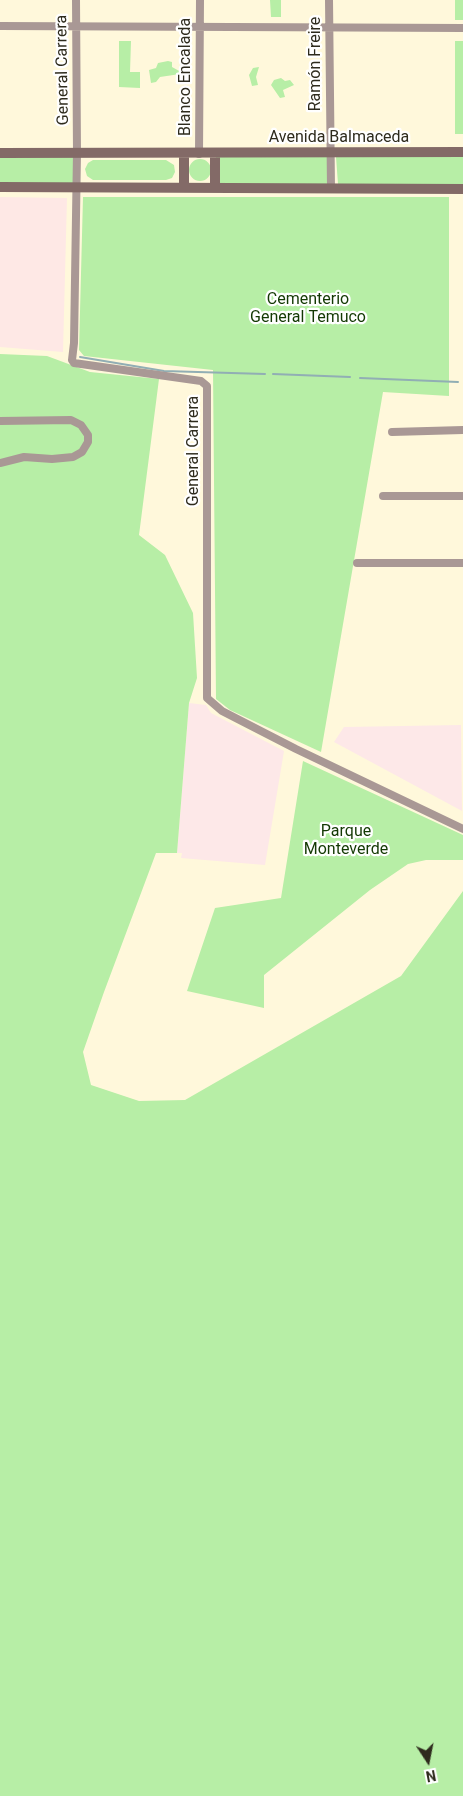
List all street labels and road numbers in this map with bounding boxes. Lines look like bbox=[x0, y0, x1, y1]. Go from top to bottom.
street label: General Carrera bbox=[52, 15, 74, 125]
street label: Ramón Freire bbox=[306, 17, 326, 111]
street label: Blanco Encalada bbox=[176, 18, 196, 136]
street label: Avenida Balmaceda bbox=[269, 128, 409, 148]
street label: General Carrera bbox=[184, 396, 204, 506]

